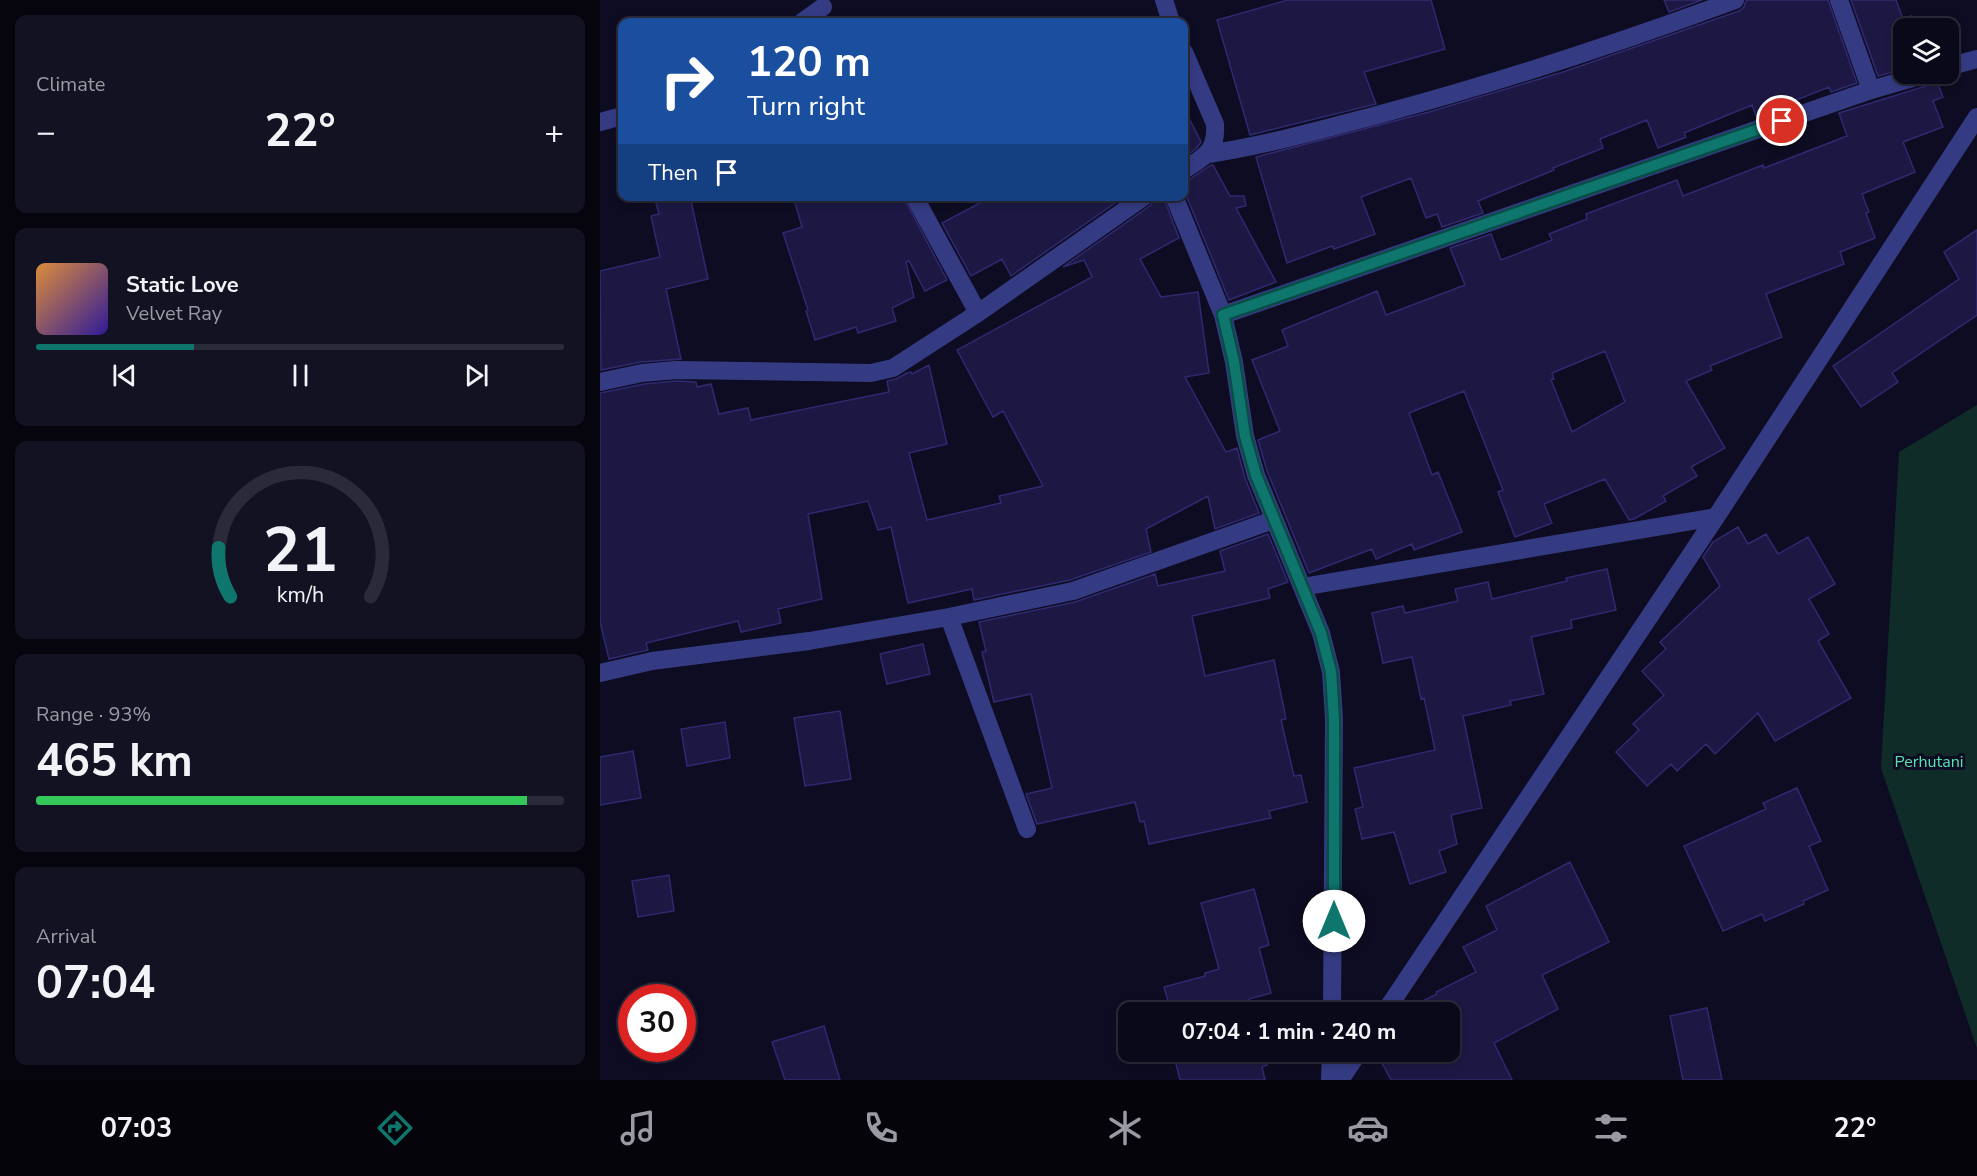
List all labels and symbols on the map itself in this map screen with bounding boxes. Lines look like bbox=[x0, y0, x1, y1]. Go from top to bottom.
pin bbox=[1756, 95, 1807, 146]
park label: Perhutani bbox=[1895, 751, 1963, 773]
position arrow bbox=[1302, 889, 1366, 953]
speed limit sign: 30 bbox=[618, 984, 696, 1062]

